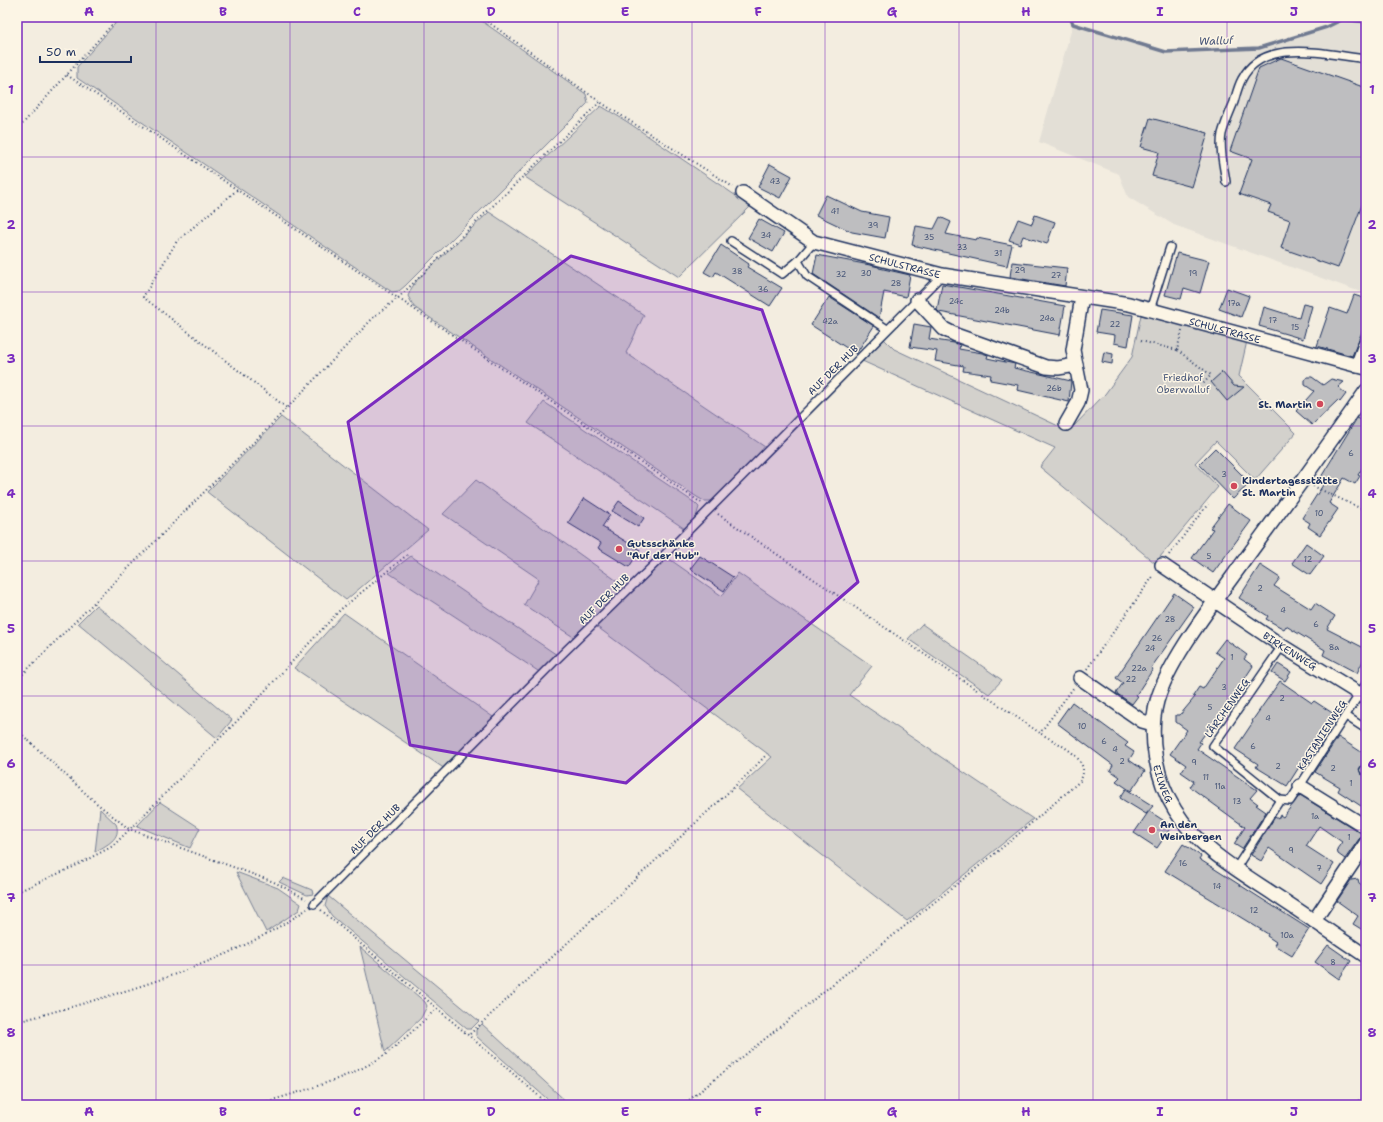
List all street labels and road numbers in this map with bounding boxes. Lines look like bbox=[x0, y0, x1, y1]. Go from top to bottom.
street label: SCHULSTRASSE bbox=[868, 250, 942, 281]
street label: SCHULSTRASSE bbox=[1188, 314, 1262, 346]
street label: AUF DER HUB bbox=[805, 342, 861, 398]
street label: AUF DER HUB bbox=[576, 571, 632, 627]
street label: BIRKENWEG bbox=[1261, 629, 1320, 673]
street label: LÄRCHENWEG bbox=[1202, 675, 1252, 740]
street label: KASTANIENWEG bbox=[1294, 697, 1350, 773]
street label: EILWEG bbox=[1151, 763, 1176, 805]
street label: AUF DER HUB bbox=[347, 801, 403, 857]

